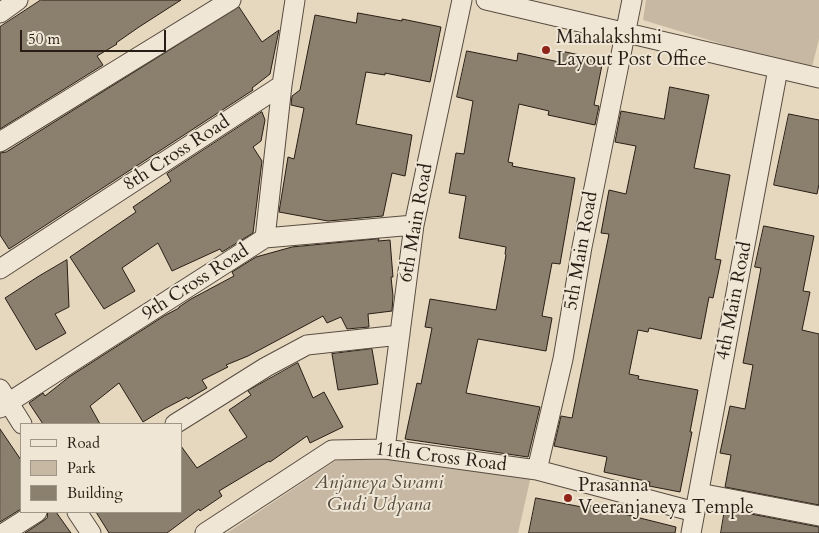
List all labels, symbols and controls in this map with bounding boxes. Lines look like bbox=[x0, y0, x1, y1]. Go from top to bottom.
scale bar bbox=[22, 20, 169, 52]
place label: Mahalakshmi Layout Post Office bbox=[556, 28, 707, 72]
text: 50 m bbox=[28, 29, 60, 49]
marker: Mahalakshmi Layout Post Office bbox=[540, 44, 552, 56]
street label: 8th Cross Road bbox=[119, 111, 235, 197]
street label: 6th Main Road bbox=[395, 162, 439, 284]
street label: 5th Main Road bbox=[560, 190, 604, 312]
street label: 9th Cross Road bbox=[138, 240, 254, 326]
street label: 4th Main Road bbox=[712, 240, 758, 362]
legend bbox=[20, 423, 182, 513]
text: Road bbox=[67, 433, 100, 453]
street label: 11th Cross Road bbox=[374, 439, 508, 477]
text: Park bbox=[67, 458, 96, 478]
park label: Anjaneya Swami Gudi Udyana bbox=[315, 473, 443, 517]
place label: Prasanna Veeranjaneya Temple bbox=[578, 476, 754, 520]
text: Building bbox=[67, 483, 123, 503]
marker: Prasanna Veeranjaneya Temple bbox=[562, 492, 574, 504]

